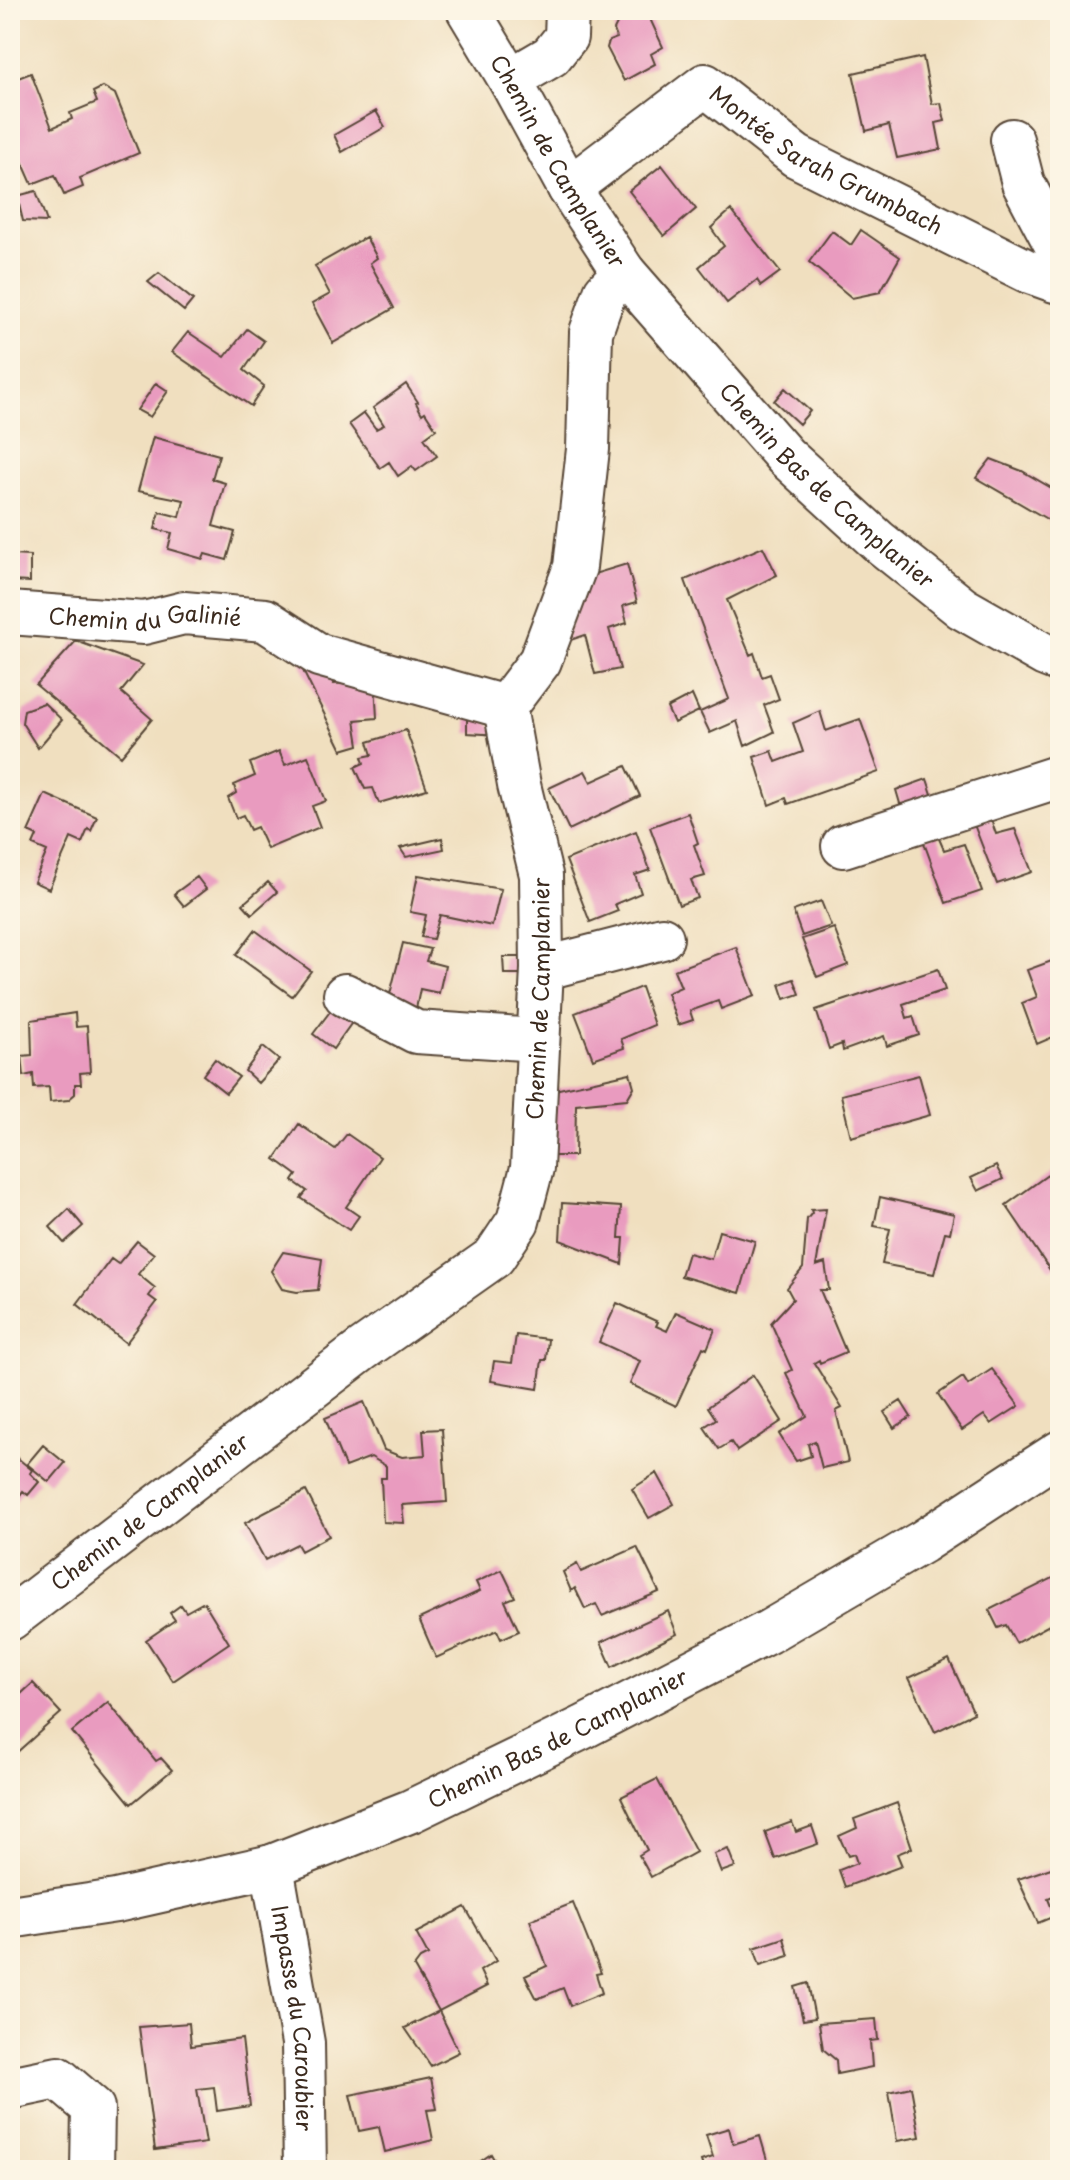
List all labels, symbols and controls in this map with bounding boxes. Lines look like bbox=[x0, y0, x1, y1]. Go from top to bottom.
street label: Chemin de Camplanier bbox=[483, 48, 635, 274]
street label: Montée Sarah Grumbach bbox=[703, 77, 949, 242]
street label: Chemin Bas de Camplanier bbox=[713, 374, 942, 595]
street label: Chemin du Galinié bbox=[48, 595, 243, 638]
street label: Chemin de Camplanier bbox=[516, 877, 557, 1121]
street label: Chemin de Camplanier bbox=[43, 1424, 256, 1598]
street label: Chemin Bas de Camplanier bbox=[421, 1659, 692, 1816]
street label: Impasse du Caroubier bbox=[264, 1903, 322, 2131]

